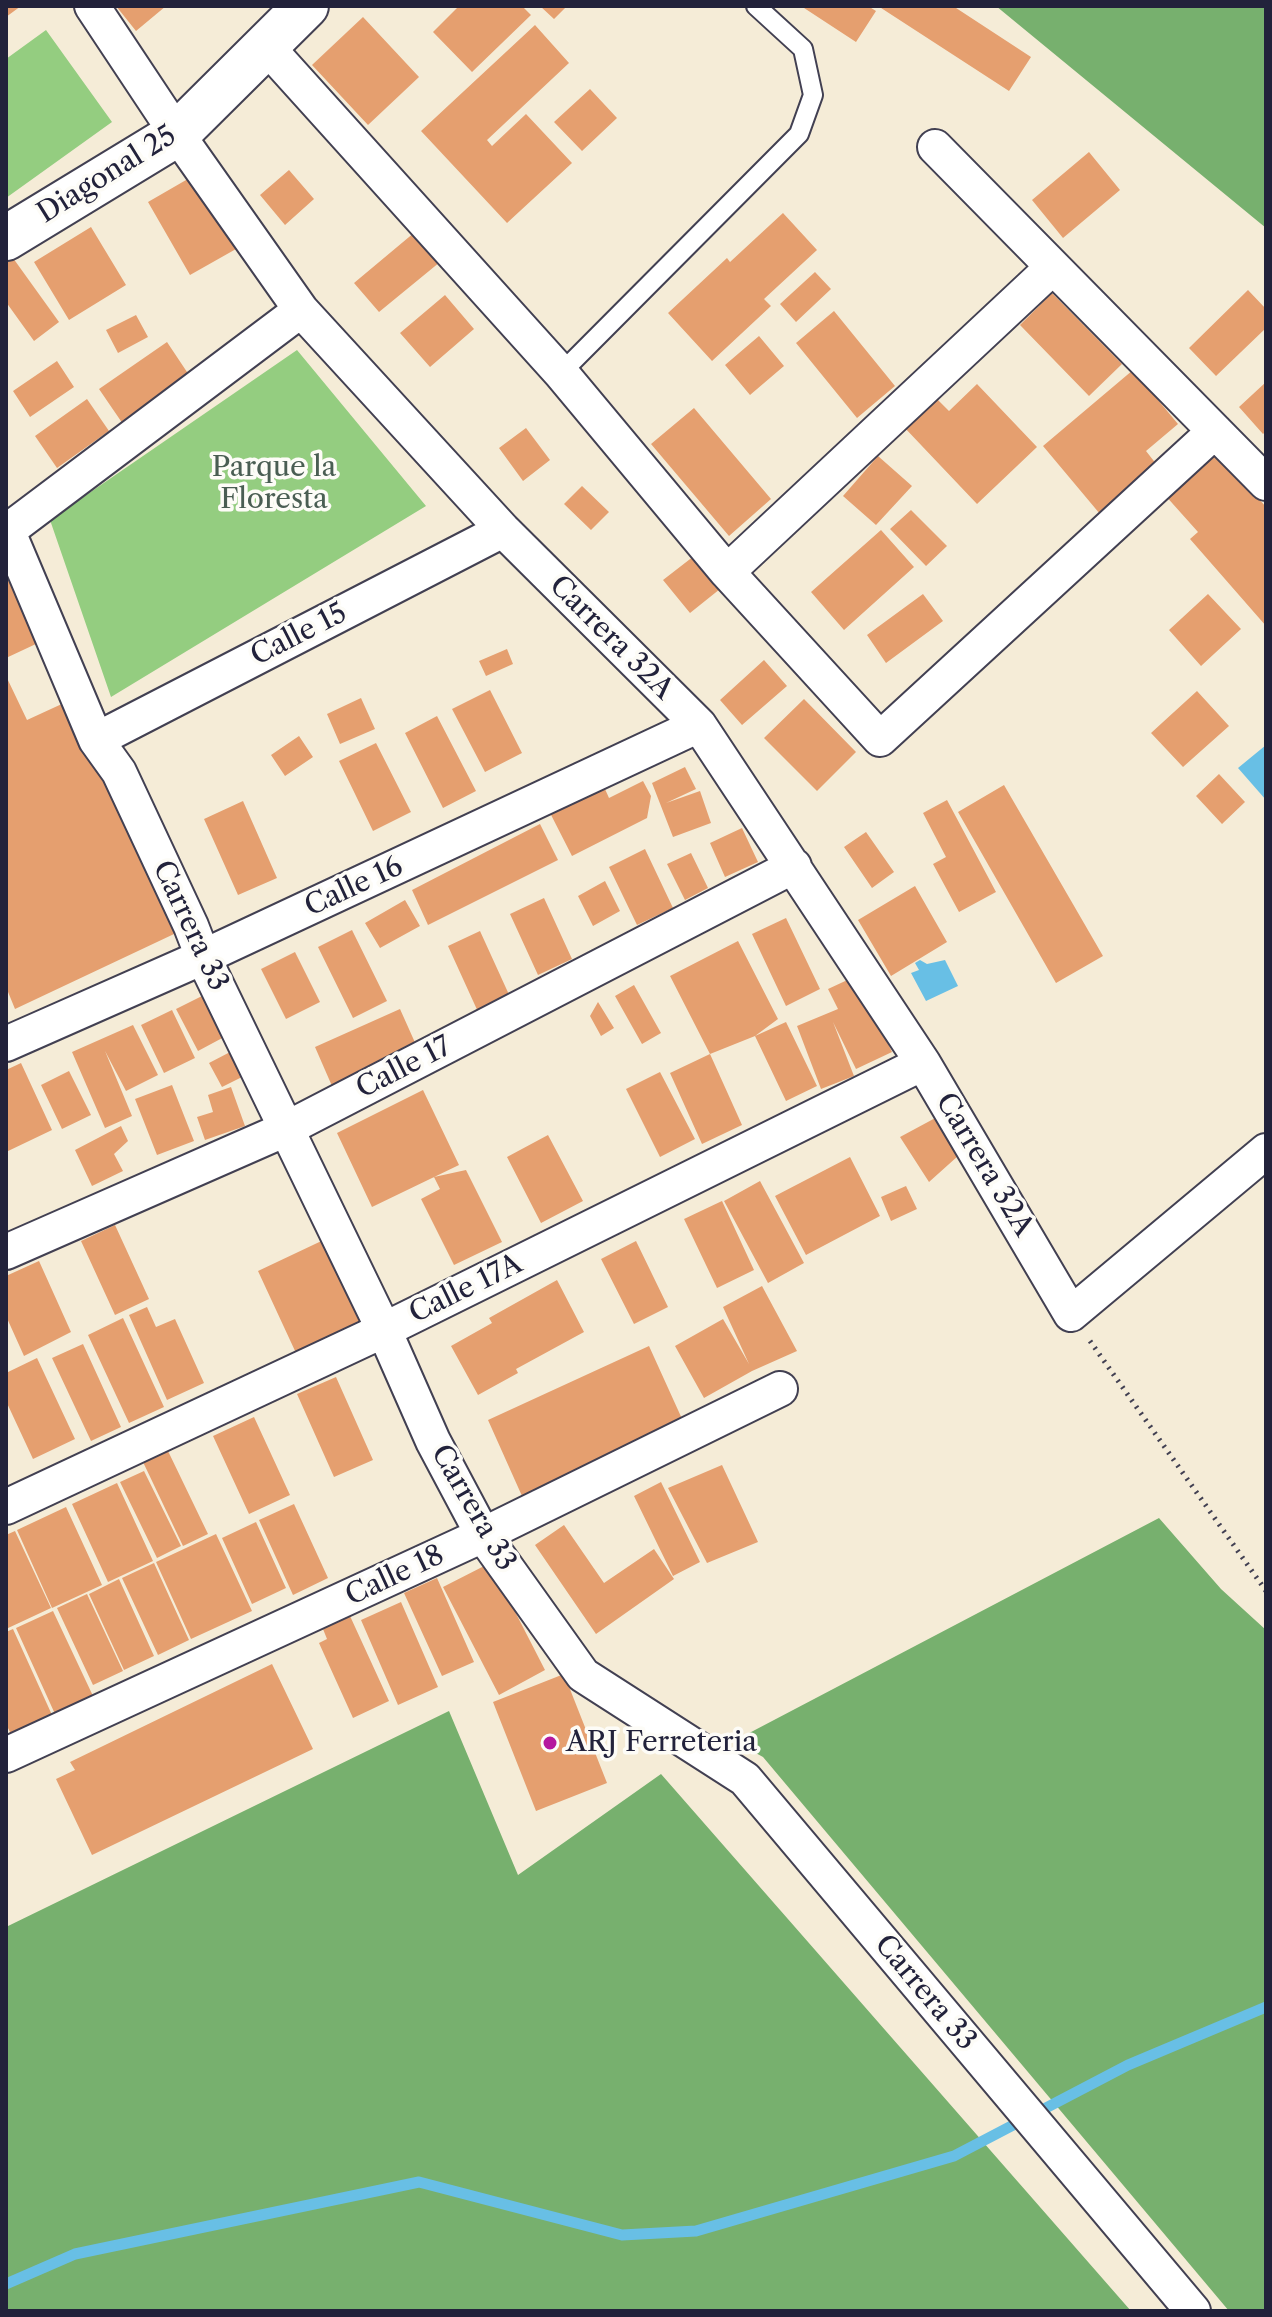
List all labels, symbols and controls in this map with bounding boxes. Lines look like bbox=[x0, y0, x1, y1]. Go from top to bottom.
street label: Diagonal 25 bbox=[31, 119, 183, 231]
park label: Parque la Floresta bbox=[212, 451, 336, 517]
street label: Carrera 32A bbox=[542, 569, 680, 707]
street label: Calle 15 bbox=[245, 597, 353, 673]
street label: Calle 16 bbox=[300, 850, 408, 924]
street label: Carrera 33 bbox=[145, 855, 235, 997]
street label: Calle 17 bbox=[351, 1030, 457, 1106]
street label: Carrera 32A bbox=[928, 1087, 1040, 1243]
street label: Calle 17A bbox=[404, 1247, 528, 1331]
street label: Carrera 33 bbox=[423, 1439, 523, 1577]
street label: Calle 18 bbox=[341, 1539, 449, 1613]
place label: ARJ Ferreteria bbox=[566, 1726, 757, 1760]
marker: ARJ Ferreteria bbox=[541, 1734, 559, 1752]
street label: Carrera 33 bbox=[867, 1929, 983, 2057]

